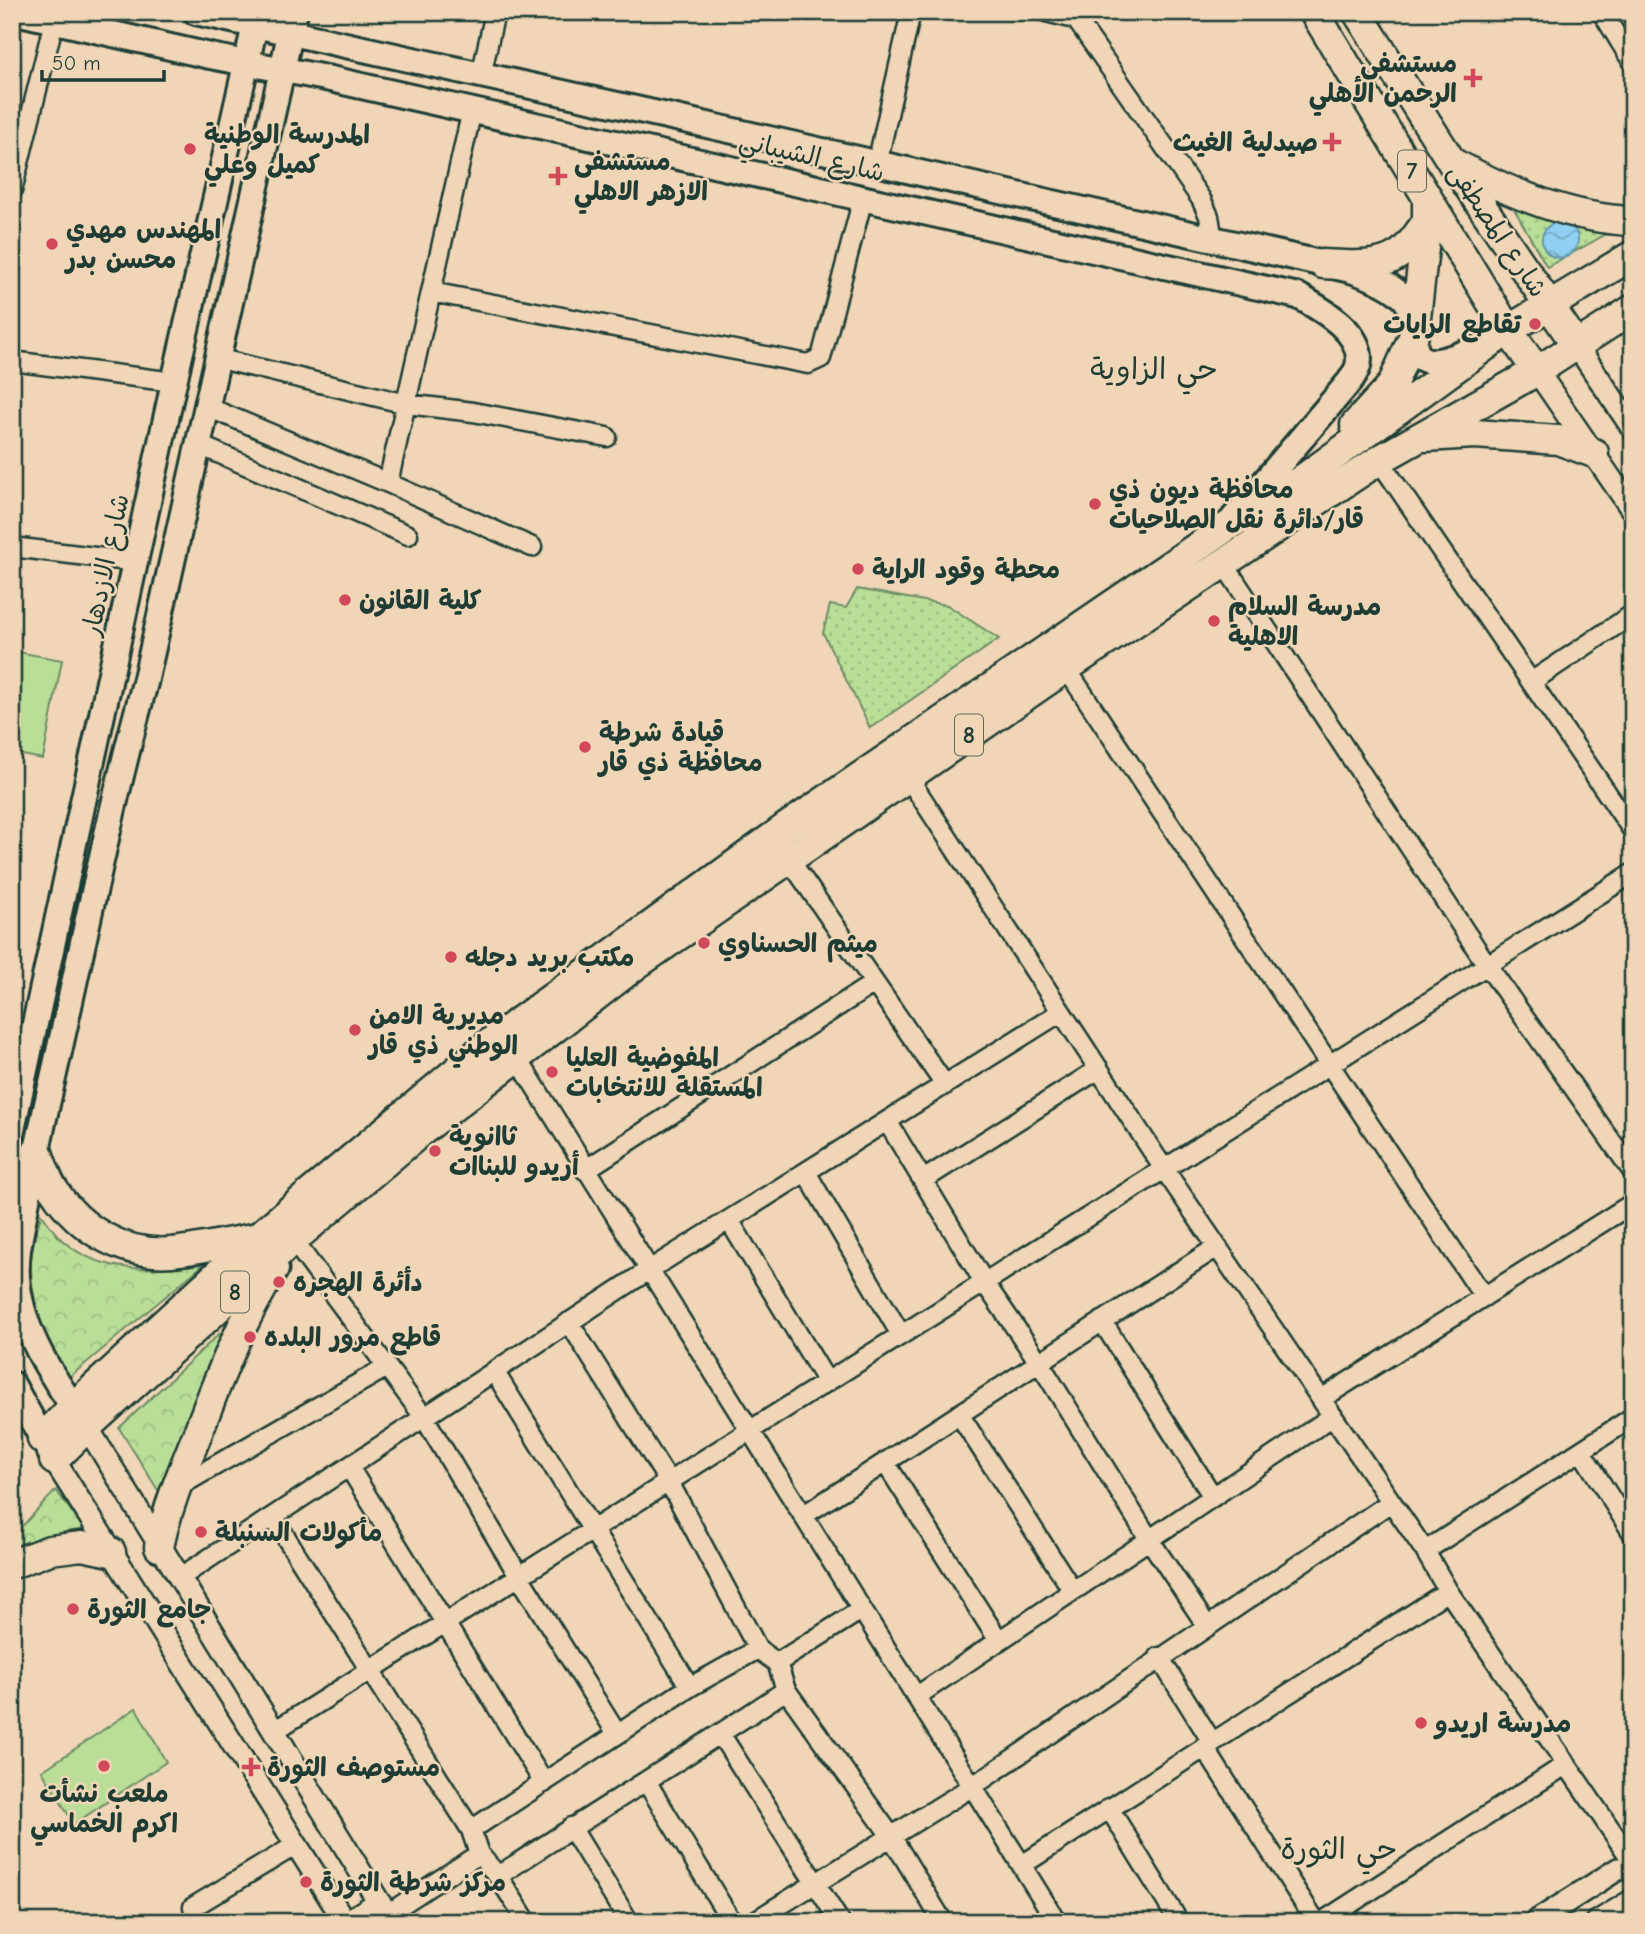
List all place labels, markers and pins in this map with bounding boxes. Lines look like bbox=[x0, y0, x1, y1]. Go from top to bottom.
place label: مستشفى الرحمن الأهلي bbox=[1309, 49, 1457, 117]
marker: مستشفى الرحمن الأهلي bbox=[1463, 68, 1483, 88]
place label: المدرسة الوطنية كميل وعلي bbox=[204, 120, 370, 188]
place label: صيدلية الغيث bbox=[1173, 128, 1318, 158]
marker: صيدلية الغيث bbox=[1324, 134, 1340, 150]
marker: المدرسة الوطنية كميل وعلي bbox=[182, 141, 198, 157]
place label: مستشفى الازهر الاهلي bbox=[574, 147, 708, 215]
marker: مستشفى الازهر الاهلي bbox=[548, 166, 568, 186]
place label: المهندس مهدي محسن بدر bbox=[64, 215, 221, 275]
marker: المهندس مهدي محسن بدر bbox=[44, 236, 60, 252]
place label: تقاطع الرايات bbox=[1383, 310, 1522, 343]
marker: تقاطع الرايات bbox=[1527, 316, 1543, 332]
place label: محافظة ديون ذي قار/دائرة نقل الصلاحيات bbox=[1109, 475, 1364, 535]
marker: محافظة ديون ذي قار/دائرة نقل الصلاحيات bbox=[1087, 496, 1103, 512]
place label: محطة وقود الراية bbox=[872, 555, 1060, 586]
marker: محطة وقود الراية bbox=[850, 561, 866, 577]
place label: كلية القانون bbox=[359, 586, 482, 617]
marker: كلية القانون bbox=[337, 592, 353, 608]
place label: مدرسة السلام الاهلية bbox=[1228, 592, 1381, 652]
marker: مدرسة السلام الاهلية bbox=[1206, 613, 1222, 629]
place label: قيادة شرطة محافظة ذي قار bbox=[597, 718, 763, 781]
marker: قيادة شرطة محافظة ذي قار bbox=[577, 739, 593, 755]
place label: ميثم الحسناوي bbox=[718, 929, 878, 963]
marker: ميثم الحسناوي bbox=[696, 935, 712, 951]
place label: مكتب بريد دجله bbox=[465, 943, 634, 973]
marker: مكتب بريد دجله bbox=[443, 949, 459, 965]
place label: مديرية الامن الوطني ذي قار bbox=[367, 1001, 518, 1069]
marker: مديرية الامن الوطني ذي قار bbox=[347, 1022, 363, 1038]
place label: المفوضية العليا المستقلة للانتخابات bbox=[566, 1043, 763, 1103]
marker: المفوضية العليا المستقلة للانتخابات bbox=[544, 1064, 560, 1080]
place label: ثاانوية أريدو للبناات bbox=[449, 1122, 579, 1183]
marker: ثاانوية أريدو للبناات bbox=[427, 1143, 443, 1159]
place label: دأئرة الهجره bbox=[293, 1266, 423, 1298]
marker: دأئرة الهجره bbox=[271, 1274, 287, 1290]
place label: قاطع مرور البلده bbox=[264, 1323, 441, 1356]
marker: قاطع مرور البلده bbox=[242, 1329, 258, 1345]
place label: مأكولات السنبلة bbox=[215, 1516, 382, 1549]
marker: مأكولات السنبلة bbox=[193, 1524, 209, 1540]
place label: جامع الثورة bbox=[87, 1595, 211, 1628]
marker: جامع الثورة bbox=[65, 1601, 81, 1617]
place label: مدرسة اريدو bbox=[1433, 1709, 1571, 1740]
marker: مدرسة اريدو bbox=[1413, 1715, 1429, 1731]
place label: مستوصف الثورة bbox=[267, 1753, 440, 1784]
marker: مستوصف الثورة bbox=[241, 1757, 261, 1777]
marker: ملعب نشأت اكرم الخماسي bbox=[96, 1758, 112, 1774]
place label: ملعب نشأت اكرم الخماسي bbox=[30, 1777, 178, 1847]
place label: مركز شرطة الثورة bbox=[320, 1868, 506, 1899]
marker: مركز شرطة الثورة bbox=[298, 1874, 314, 1890]

